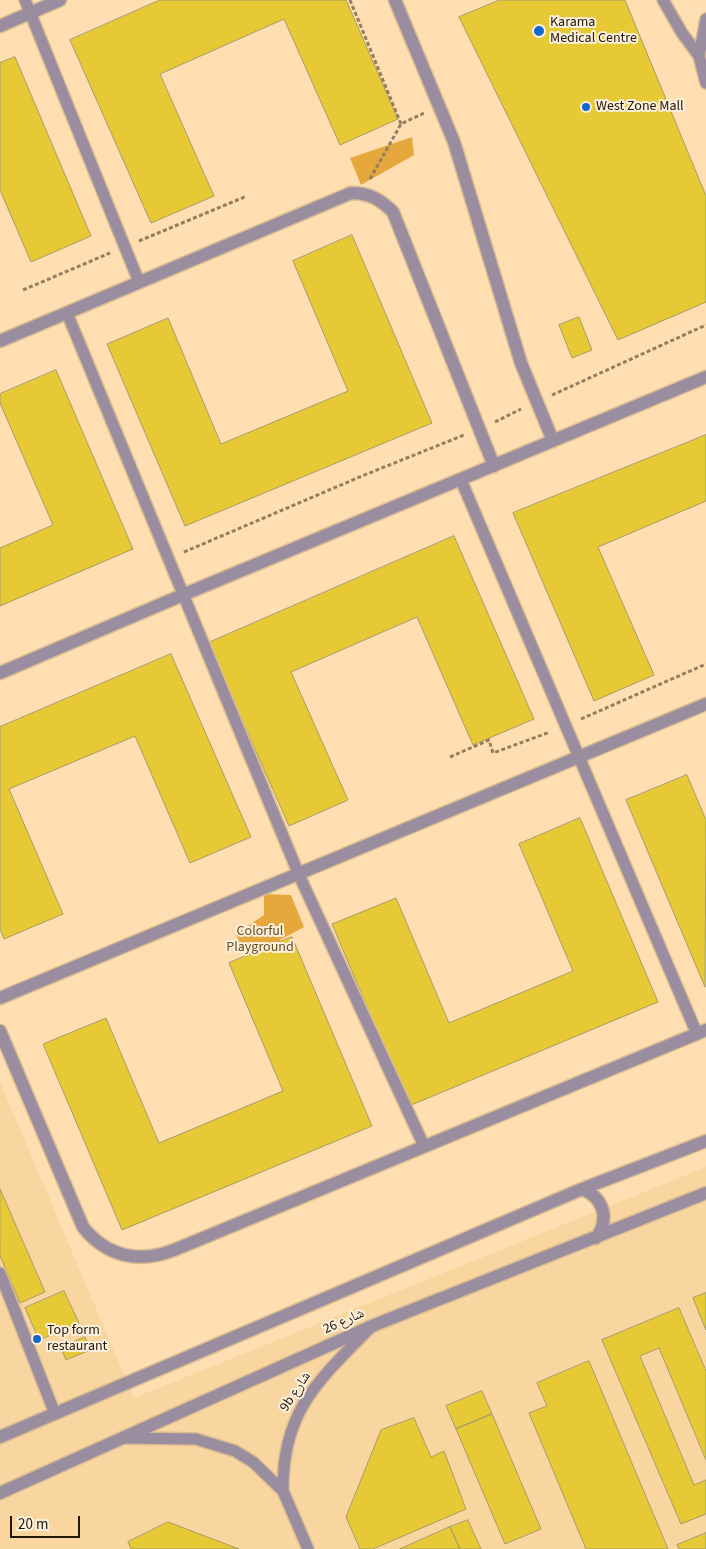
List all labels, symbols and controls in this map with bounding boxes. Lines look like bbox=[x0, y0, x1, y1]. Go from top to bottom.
place label: Karama Medical Centre bbox=[550, 15, 637, 48]
marker: Karama Medical Centre bbox=[532, 24, 546, 38]
place label: West Zone Mall bbox=[596, 99, 684, 115]
marker: West Zone Mall bbox=[580, 101, 592, 113]
park label: Colorful Playground bbox=[226, 924, 294, 956]
street label: شارع 26 bbox=[321, 1306, 367, 1338]
place label: Top form restaurant bbox=[47, 1323, 107, 1355]
marker: Top form restaurant bbox=[31, 1333, 43, 1345]
street label: 9b شارع bbox=[277, 1369, 315, 1415]
scale bar bbox=[12, 1506, 82, 1538]
text: 20 m bbox=[18, 1514, 48, 1535]

